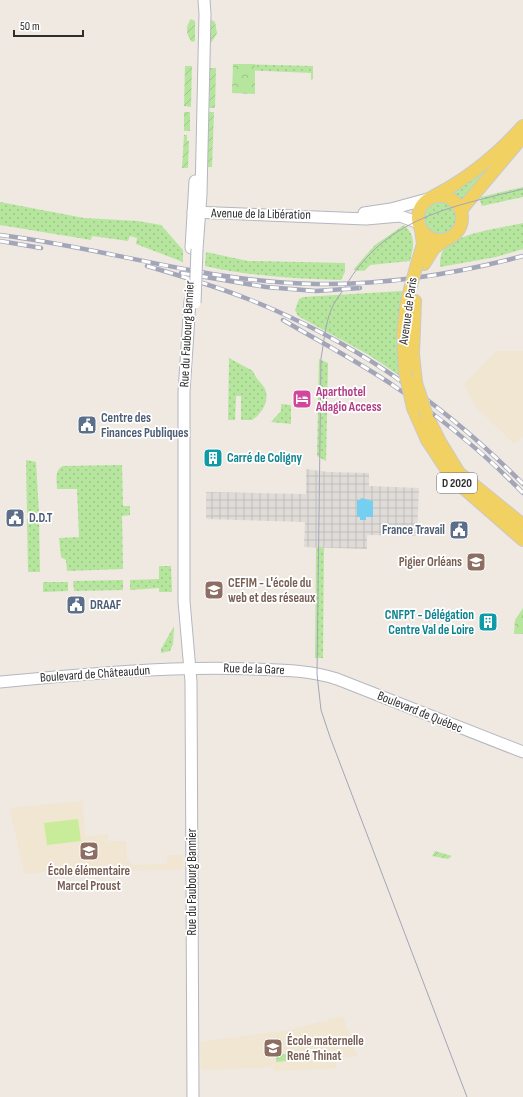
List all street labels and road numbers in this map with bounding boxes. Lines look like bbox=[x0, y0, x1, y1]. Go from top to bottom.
street label: Avenue de la Libération bbox=[210, 205, 311, 223]
street label: Avenue de Paris bbox=[395, 276, 421, 347]
street label: Rue du Faubourg Bannier bbox=[176, 280, 198, 388]
road number: D 2020 bbox=[437, 473, 477, 493]
street label: Rue de la Gare bbox=[223, 660, 285, 678]
street label: Boulevard de Châteaudun bbox=[39, 662, 151, 686]
street label: Boulevard de Québec bbox=[375, 688, 465, 736]
street label: Rue du Faubourg Bannier bbox=[184, 828, 200, 935]

